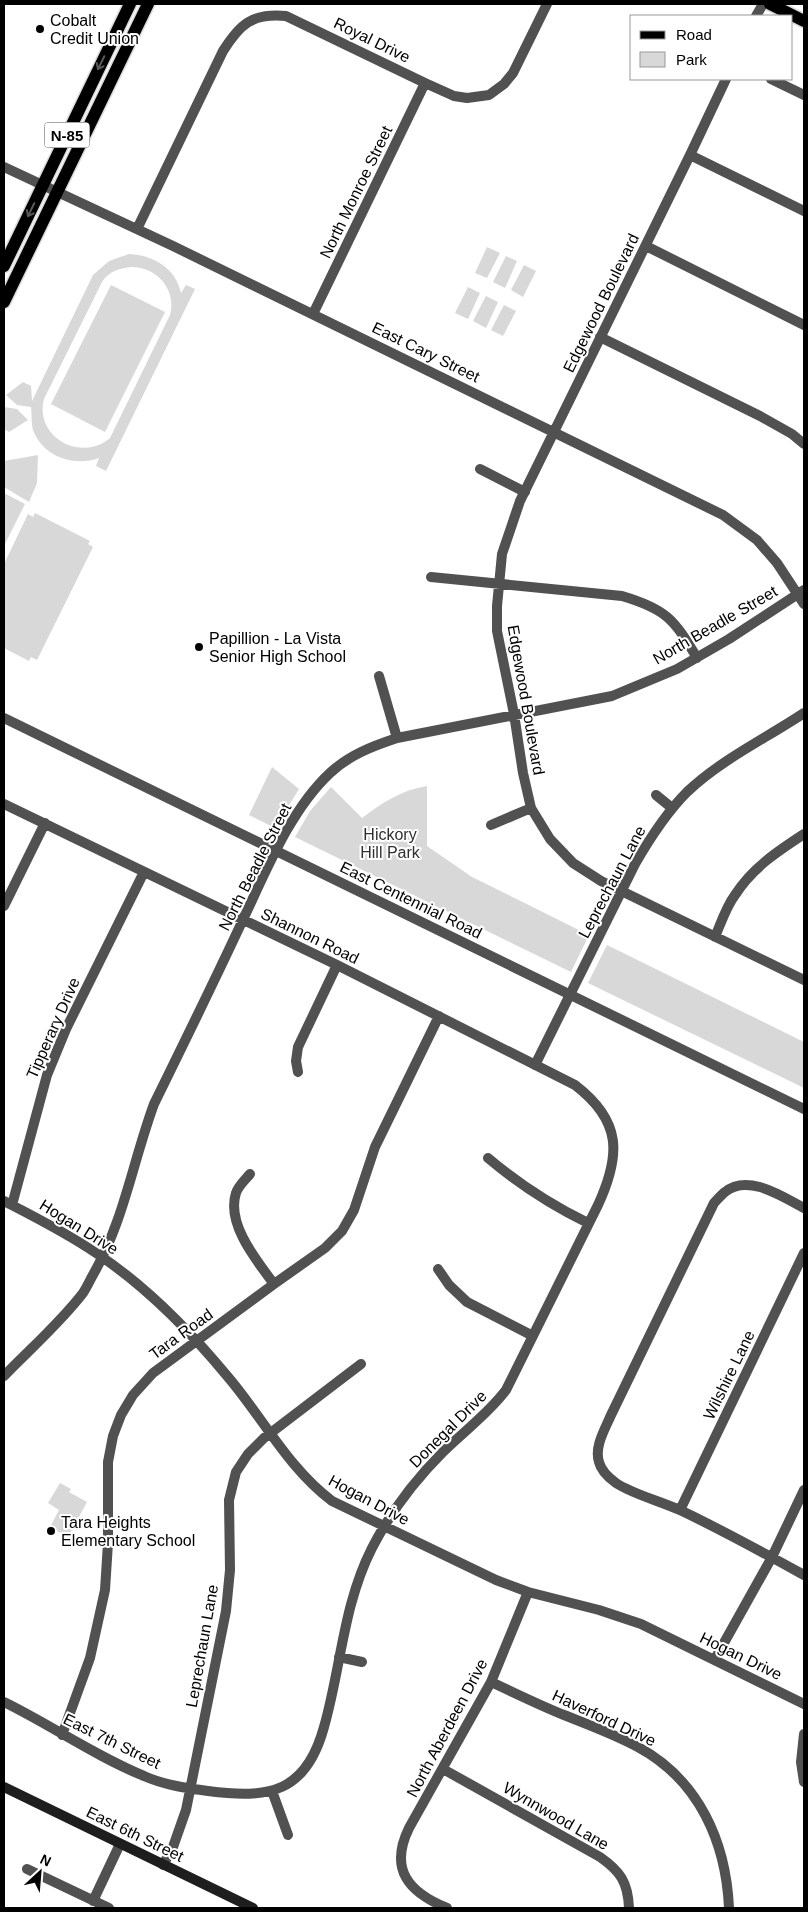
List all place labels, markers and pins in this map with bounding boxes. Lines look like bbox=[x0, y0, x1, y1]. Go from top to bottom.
place label: Cobalt Credit Union bbox=[50, 12, 139, 47]
marker: Cobalt Credit Union bbox=[34, 23, 46, 35]
place label: Papillion - La Vista Senior High School bbox=[209, 630, 346, 665]
marker: Papillion - La Vista Senior High School bbox=[193, 641, 205, 653]
place label: Tara Heights Elementary School bbox=[61, 1514, 195, 1549]
marker: Tara Heights Elementary School bbox=[45, 1525, 57, 1537]

